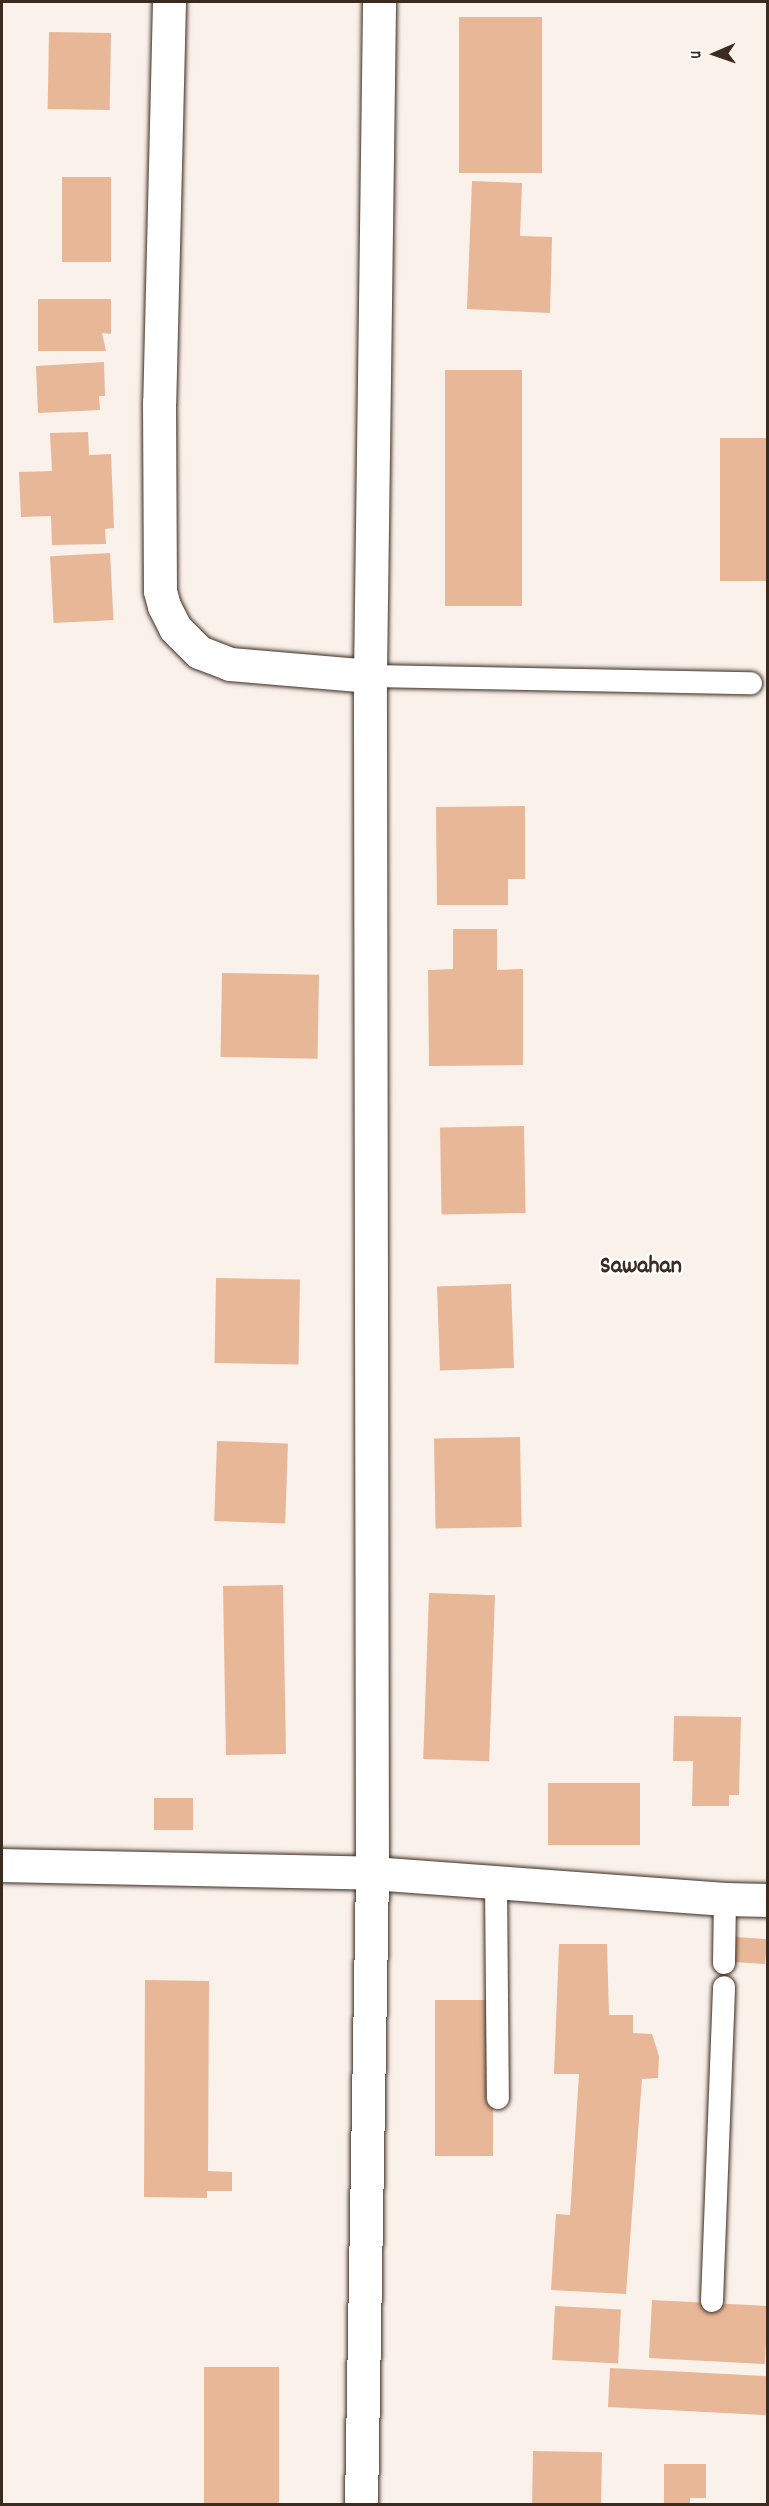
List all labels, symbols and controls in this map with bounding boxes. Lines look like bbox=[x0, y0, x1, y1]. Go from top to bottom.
north arrow bbox=[685, 24, 745, 84]
text: U bbox=[685, 50, 708, 59]
district label: Sawahan bbox=[600, 1254, 682, 1282]

